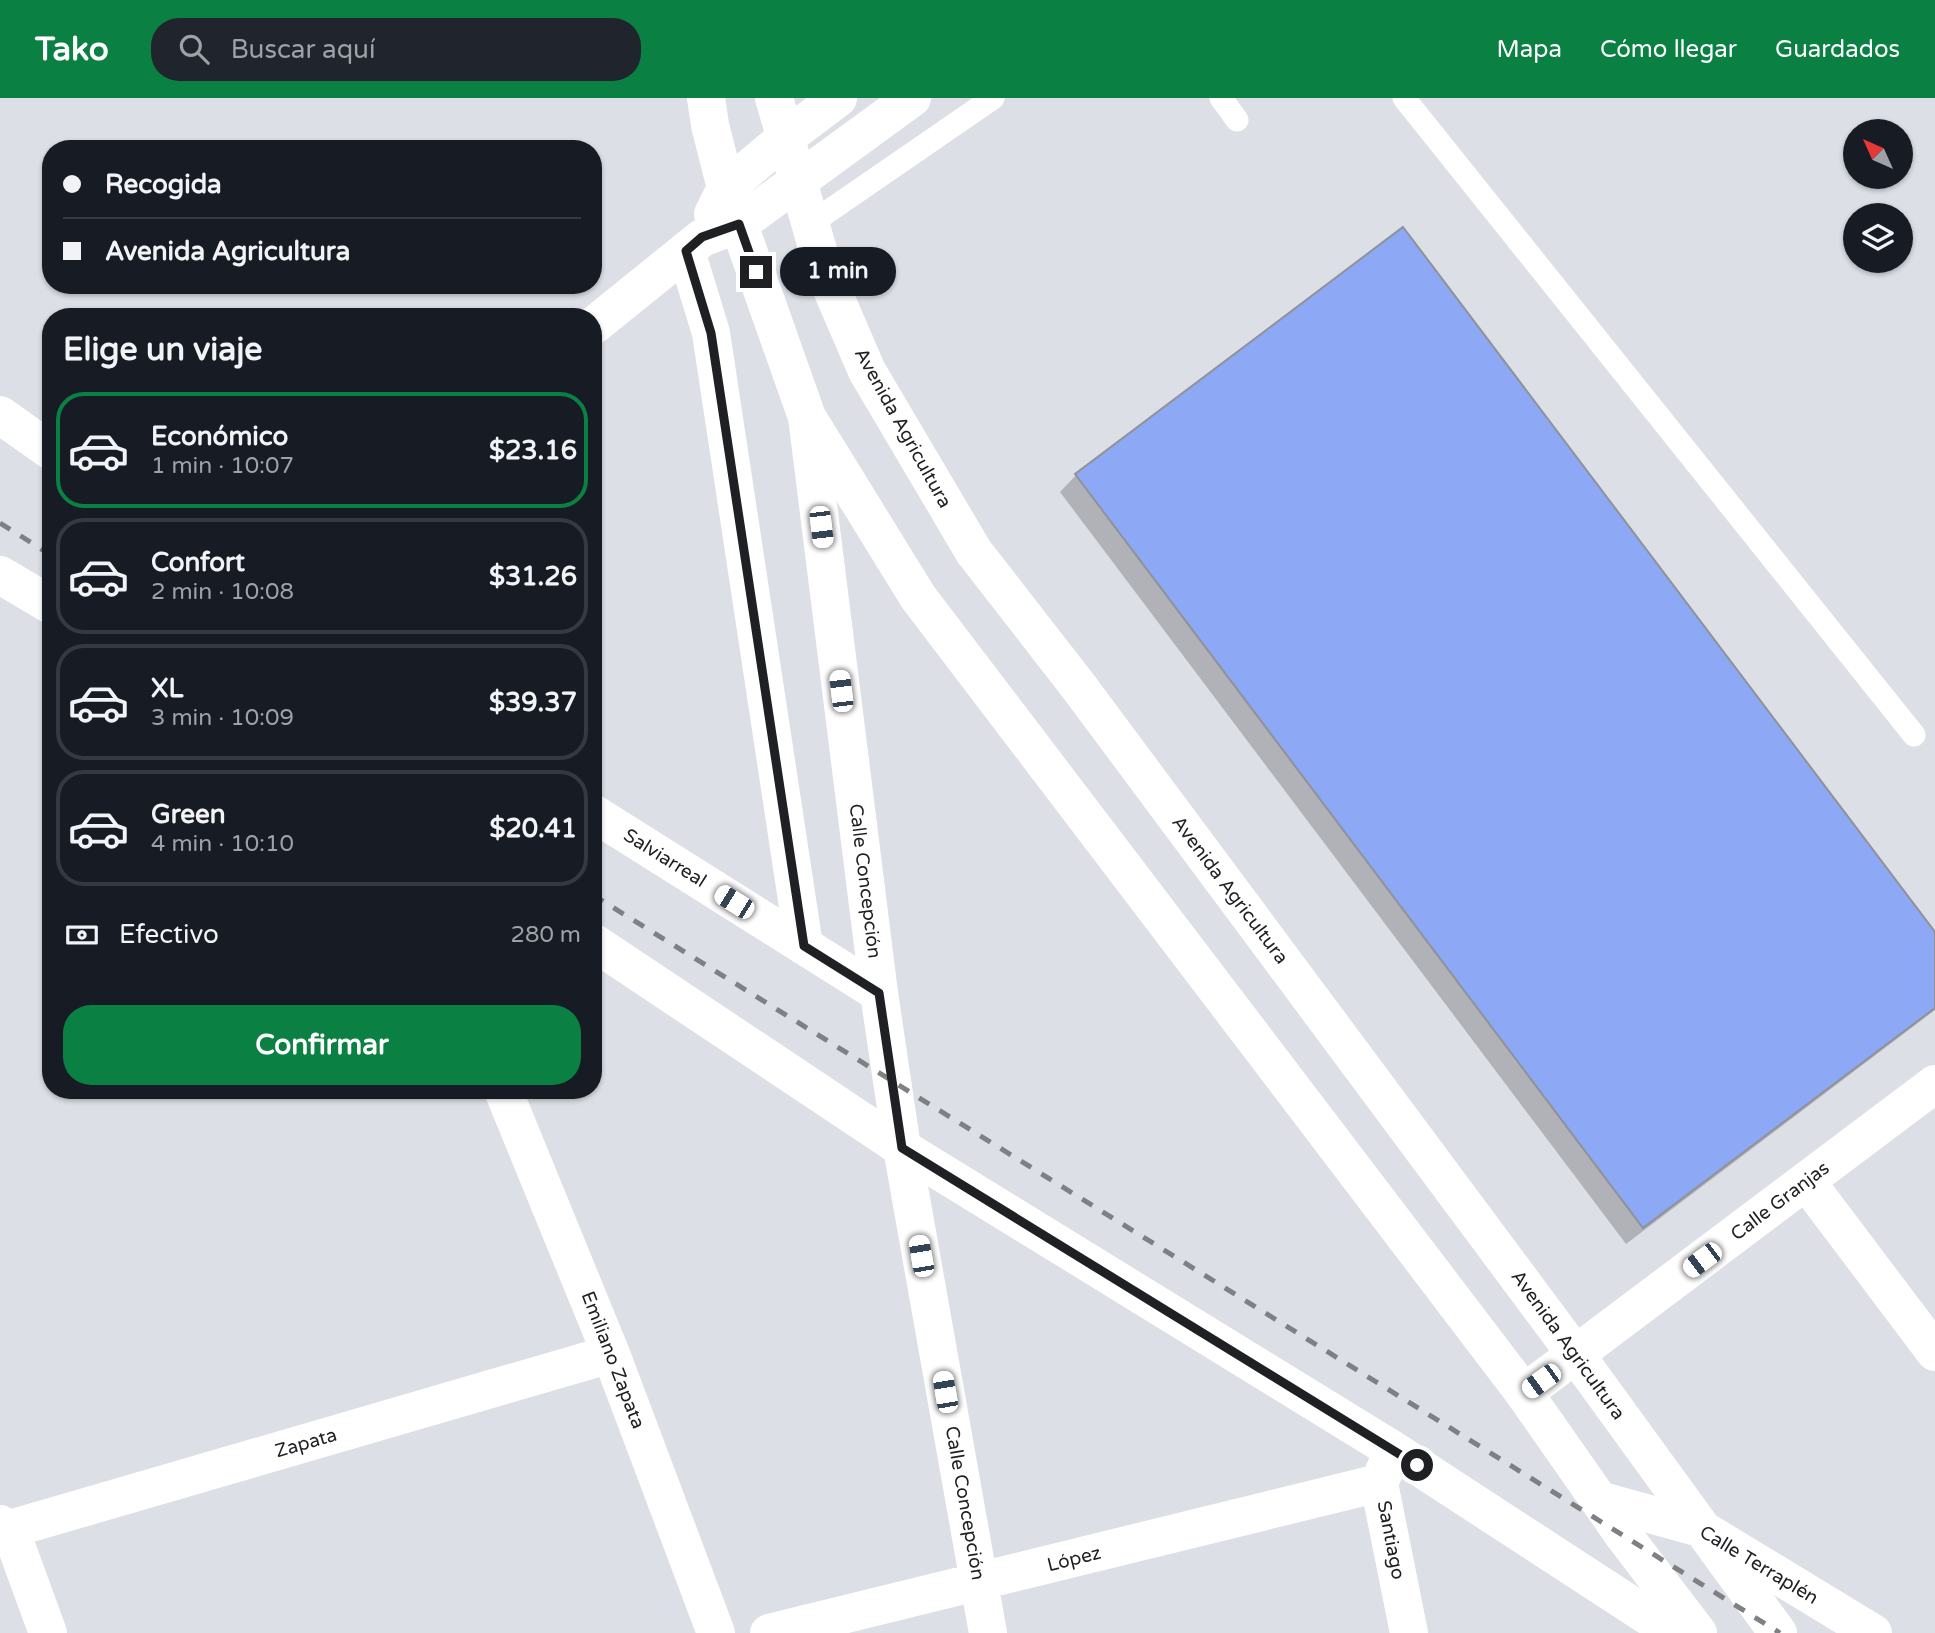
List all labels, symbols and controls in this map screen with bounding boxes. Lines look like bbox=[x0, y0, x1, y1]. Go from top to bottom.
search box bbox=[151, 18, 641, 81]
text: Tako bbox=[35, 30, 109, 69]
icon: search bbox=[175, 30, 213, 68]
text: Buscar aquí bbox=[231, 34, 375, 65]
text: Mapa bbox=[1497, 35, 1562, 64]
text: Cómo llegar bbox=[1600, 35, 1737, 64]
text: Guardados bbox=[1775, 35, 1900, 64]
north arrow bbox=[1843, 119, 1913, 189]
map controls bbox=[1843, 119, 1913, 273]
text: Recogida bbox=[105, 169, 222, 200]
button: layers bbox=[1843, 203, 1913, 273]
text: Avenida Agricultura bbox=[105, 236, 350, 267]
callout: 1 min bbox=[780, 248, 896, 296]
route end bbox=[740, 256, 772, 288]
text: 1 min bbox=[807, 257, 869, 285]
text: Elige un viaje bbox=[63, 331, 262, 369]
street label: Avenida Agricultura bbox=[850, 344, 956, 512]
icon: car bbox=[67, 419, 130, 482]
text: Económico bbox=[151, 421, 288, 452]
text: $23.16 bbox=[489, 435, 577, 466]
text: 1 min · 10:07 bbox=[151, 452, 294, 480]
car bbox=[809, 505, 834, 549]
icon: car bbox=[67, 545, 130, 608]
text: Confort bbox=[151, 547, 245, 578]
text: $31.26 bbox=[489, 561, 577, 592]
text: 2 min · 10:08 bbox=[151, 578, 294, 606]
car bbox=[829, 669, 854, 713]
icon: car bbox=[67, 671, 130, 734]
text: XL bbox=[151, 673, 183, 704]
text: $39.37 bbox=[489, 687, 577, 718]
text: 3 min · 10:09 bbox=[151, 704, 294, 732]
icon: car bbox=[67, 797, 130, 860]
text: Green bbox=[151, 799, 226, 830]
street label: Calle Concepción bbox=[845, 802, 885, 960]
street label: Avenida Agricultura bbox=[1167, 812, 1293, 968]
text: $20.41 bbox=[489, 813, 577, 844]
street label: Salviarreal bbox=[620, 824, 710, 892]
text: 4 min · 10:10 bbox=[151, 830, 294, 858]
car bbox=[711, 882, 758, 922]
icon: cash bbox=[63, 916, 101, 954]
text: Efectivo bbox=[119, 919, 219, 950]
text: 280 m bbox=[511, 921, 581, 949]
button: Confirmar bbox=[63, 1005, 581, 1085]
street label: Calle Granjas bbox=[1726, 1157, 1834, 1245]
car bbox=[908, 1233, 935, 1279]
car bbox=[1679, 1239, 1726, 1281]
street label: Avenida Agricultura bbox=[1506, 1266, 1630, 1424]
street label: Emiliano Zapata bbox=[577, 1288, 649, 1432]
car bbox=[1518, 1360, 1565, 1402]
car bbox=[932, 1369, 959, 1415]
street label: Zapata bbox=[273, 1424, 339, 1462]
street label: Calle Concepción bbox=[941, 1424, 989, 1582]
route start bbox=[1401, 1449, 1433, 1481]
street label: Santiago bbox=[1373, 1499, 1409, 1581]
street label: Calle Terraplén bbox=[1696, 1521, 1822, 1609]
street label: López bbox=[1045, 1542, 1103, 1576]

